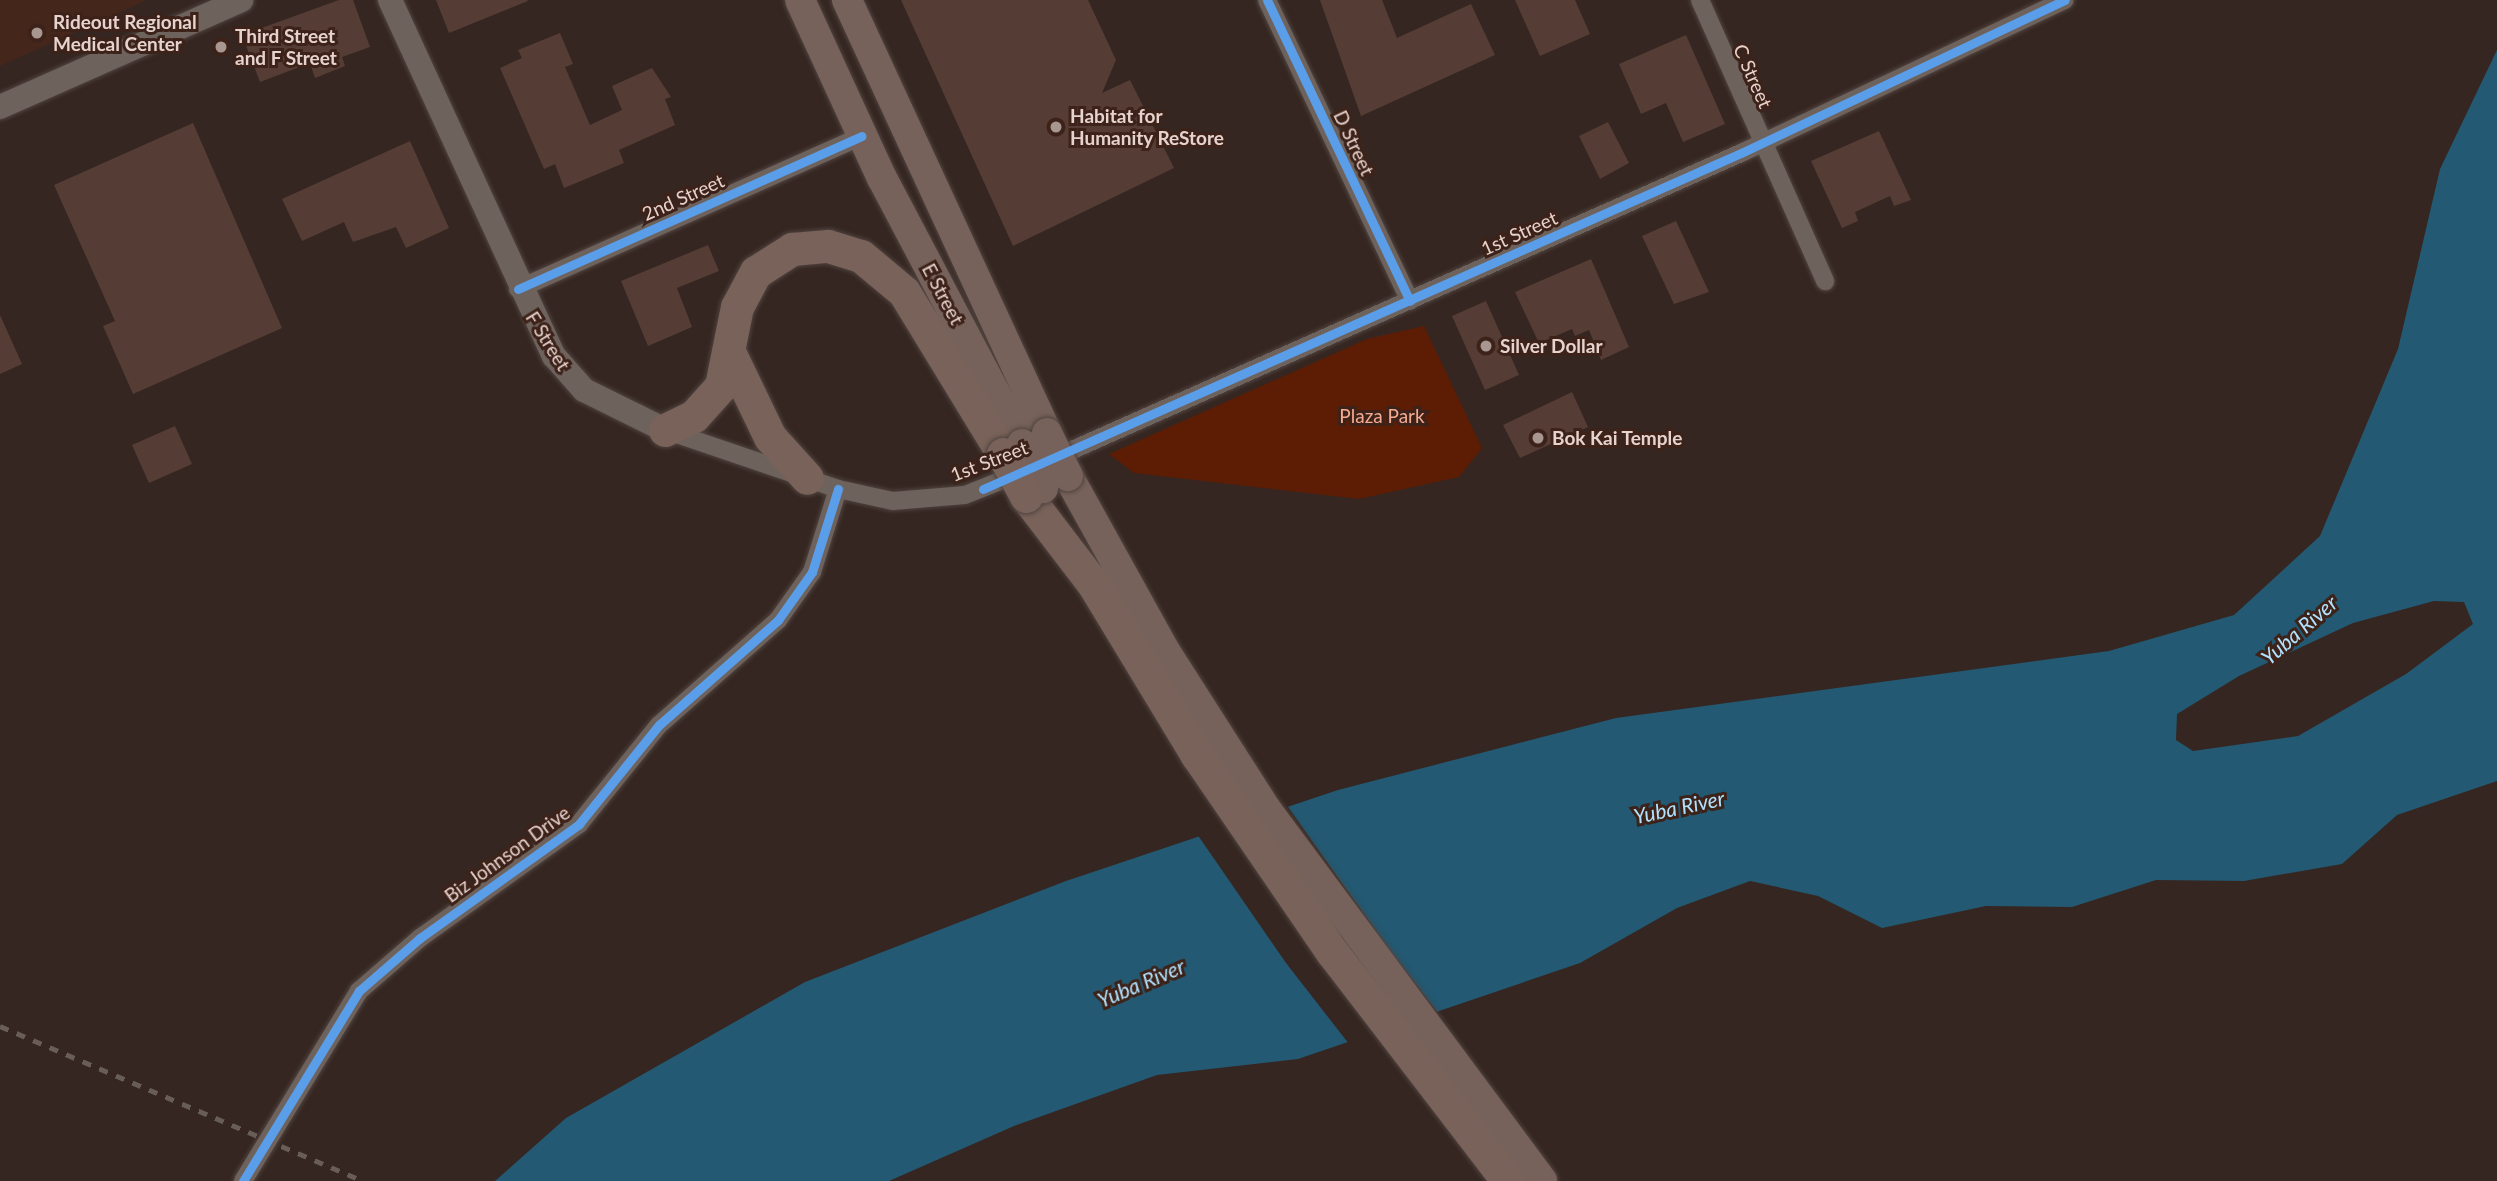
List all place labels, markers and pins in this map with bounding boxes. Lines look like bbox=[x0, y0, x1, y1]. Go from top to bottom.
place label: Rideout Regional Medical Center bbox=[53, 11, 197, 55]
marker: Rideout Regional Medical Center bbox=[27, 23, 47, 43]
place label: Third Street and F Street bbox=[235, 25, 337, 69]
marker: Third Street and F Street bbox=[213, 39, 229, 55]
place label: Habitat for Humanity ReStore bbox=[1070, 105, 1224, 149]
marker: Habitat for Humanity ReStore bbox=[1048, 119, 1064, 135]
place label: Silver Dollar bbox=[1500, 335, 1603, 357]
marker: Silver Dollar bbox=[1478, 338, 1494, 354]
place label: Bok Kai Temple bbox=[1552, 427, 1683, 449]
marker: Bok Kai Temple bbox=[1530, 430, 1546, 446]

